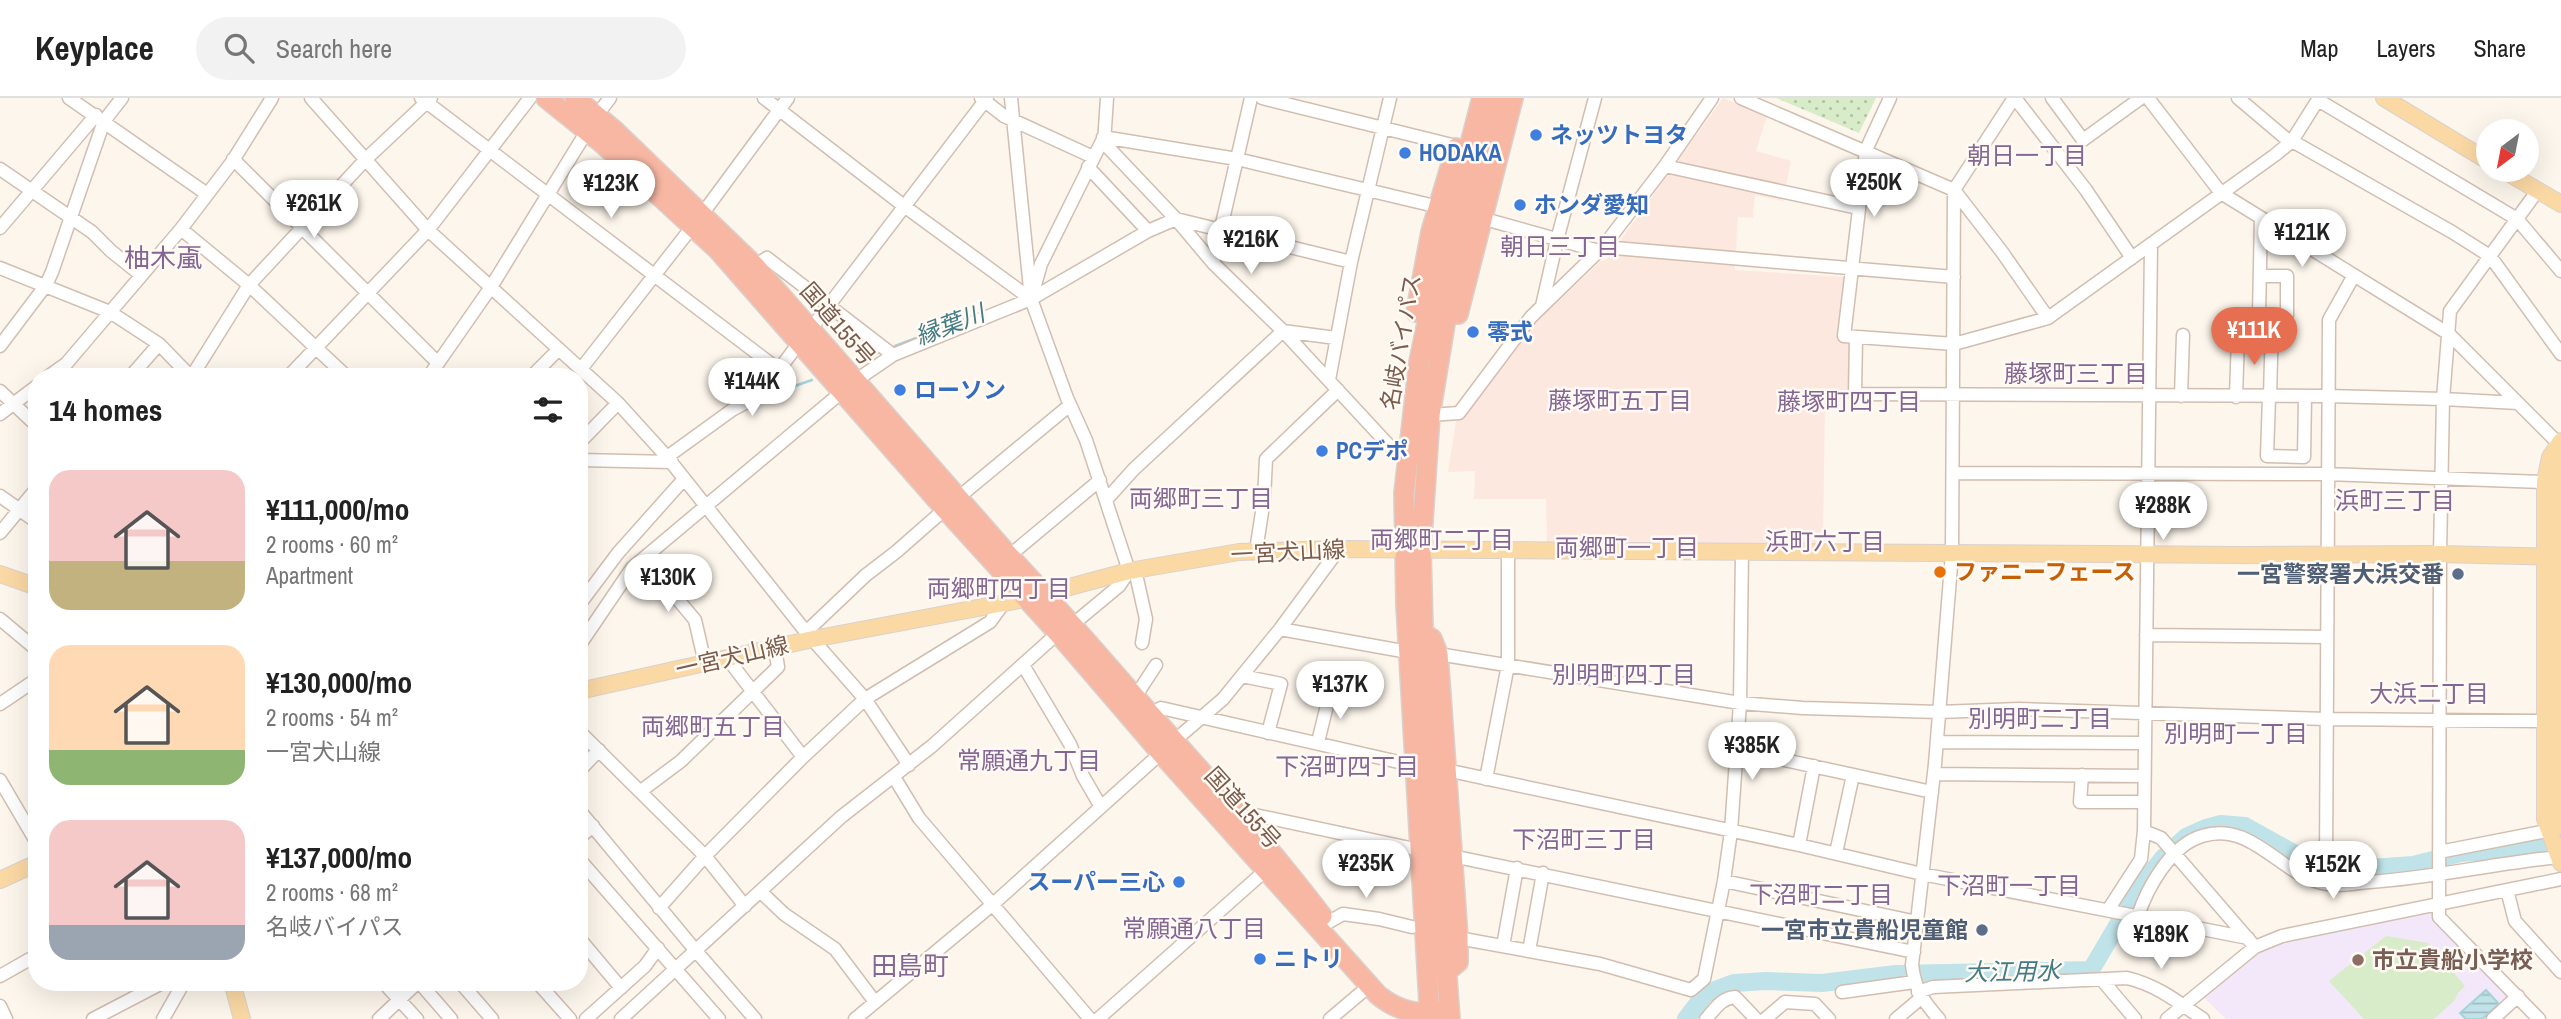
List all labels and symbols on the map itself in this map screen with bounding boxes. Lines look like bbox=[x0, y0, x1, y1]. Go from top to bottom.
place label: ネッツトヨタ bbox=[1550, 119, 1688, 150]
north arrow bbox=[2476, 119, 2539, 182]
marker: ネッツトヨタ bbox=[1528, 127, 1544, 143]
place label: HODAKA bbox=[1419, 137, 1502, 168]
district label: 朝日一丁目 bbox=[1967, 139, 2087, 171]
marker: HODAKA bbox=[1397, 145, 1413, 161]
pin: ¥250K bbox=[1825, 159, 1923, 219]
pin: ¥123K bbox=[562, 160, 660, 220]
pin: ¥261K bbox=[265, 180, 363, 240]
place label: ホンダ愛知 bbox=[1534, 189, 1649, 220]
marker: ホンダ愛知 bbox=[1512, 197, 1528, 213]
pin: ¥121K bbox=[2253, 209, 2351, 269]
pin: ¥216K bbox=[1202, 216, 1300, 276]
district label: 朝日三丁目 bbox=[1500, 230, 1620, 262]
district label: 柚木颪 bbox=[124, 240, 202, 275]
street label: 名岐バイパス bbox=[1373, 271, 1428, 412]
street label: 国道155号 bbox=[794, 276, 883, 372]
water label: 縁葉川 bbox=[910, 295, 992, 352]
pin: ¥111K bbox=[2205, 308, 2303, 367]
place label: 零式 bbox=[1487, 316, 1533, 347]
marker: 零式 bbox=[1465, 324, 1481, 340]
district label: 藤塚町三丁目 bbox=[2004, 357, 2148, 389]
pin: ¥144K bbox=[703, 358, 801, 418]
place label: ローソン bbox=[914, 374, 1006, 405]
marker: ローソン bbox=[892, 382, 908, 398]
district label: 藤塚町五丁目 bbox=[1548, 384, 1692, 416]
district label: 藤塚町四丁目 bbox=[1777, 385, 1921, 417]
place label: PCデポ bbox=[1336, 435, 1408, 466]
marker: PCデポ bbox=[1314, 443, 1330, 459]
district label: 両郷町三丁目 bbox=[1129, 482, 1273, 514]
pin: ¥288K bbox=[2114, 482, 2212, 542]
district label: 浜町三丁目 bbox=[2335, 484, 2455, 516]
district label: 両郷町二丁目 bbox=[1370, 523, 1514, 555]
district label: 浜町六丁目 bbox=[1765, 525, 1885, 557]
district label: 両郷町一丁目 bbox=[1555, 531, 1699, 563]
street label: 一宮犬山線 bbox=[1230, 533, 1346, 570]
pin: ¥130K bbox=[619, 554, 717, 614]
place label: ファニーフェース bbox=[1954, 556, 2135, 587]
place label: 一宮警察署大浜交番 bbox=[2237, 558, 2444, 589]
marker: ファニーフェース bbox=[1932, 564, 1948, 580]
marker: 一宮警察署大浜交番 bbox=[2450, 566, 2466, 582]
district label: 両郷町四丁目 bbox=[927, 572, 1071, 604]
street label: 一宮犬山線 bbox=[672, 628, 791, 685]
district label: 別明町四丁目 bbox=[1552, 658, 1696, 690]
pin: ¥137K bbox=[1291, 662, 1389, 721]
district label: 大浜二丁目 bbox=[2369, 677, 2489, 709]
district label: 別明町二丁目 bbox=[1968, 702, 2112, 734]
district label: 両郷町五丁目 bbox=[641, 710, 785, 742]
district label: 別明町一丁目 bbox=[2164, 717, 2308, 749]
pin: ¥385K bbox=[1703, 722, 1801, 782]
district label: 常願通九丁目 bbox=[957, 744, 1101, 776]
district label: 下沼町四丁目 bbox=[1275, 750, 1419, 782]
street label: 国道155号 bbox=[1198, 760, 1289, 855]
district label: 下沼町三丁目 bbox=[1512, 823, 1656, 855]
pin: ¥235K bbox=[1317, 840, 1415, 900]
pin: ¥152K bbox=[2284, 842, 2382, 901]
place label: スーパー三心 bbox=[1027, 866, 1165, 897]
district label: 下沼町一丁目 bbox=[1937, 869, 2081, 901]
marker: スーパー三心 bbox=[1171, 874, 1187, 890]
district label: 下沼町二丁目 bbox=[1749, 878, 1893, 910]
district label: 常願通八丁目 bbox=[1122, 912, 1266, 944]
pin: ¥189K bbox=[2112, 912, 2210, 971]
place label: 一宮市立貴船児童館 bbox=[1761, 914, 1968, 945]
marker: 一宮市立貴船児童館 bbox=[1974, 922, 1990, 938]
place label: ニトリ bbox=[1274, 943, 1343, 974]
place label: 市立貴船小学校 bbox=[2372, 944, 2533, 975]
district label: 田島町 bbox=[871, 948, 949, 983]
marker: ニトリ bbox=[1252, 951, 1268, 967]
marker: 市立貴船小学校 bbox=[2350, 952, 2366, 968]
water label: 大江用水 bbox=[1964, 954, 2063, 988]

